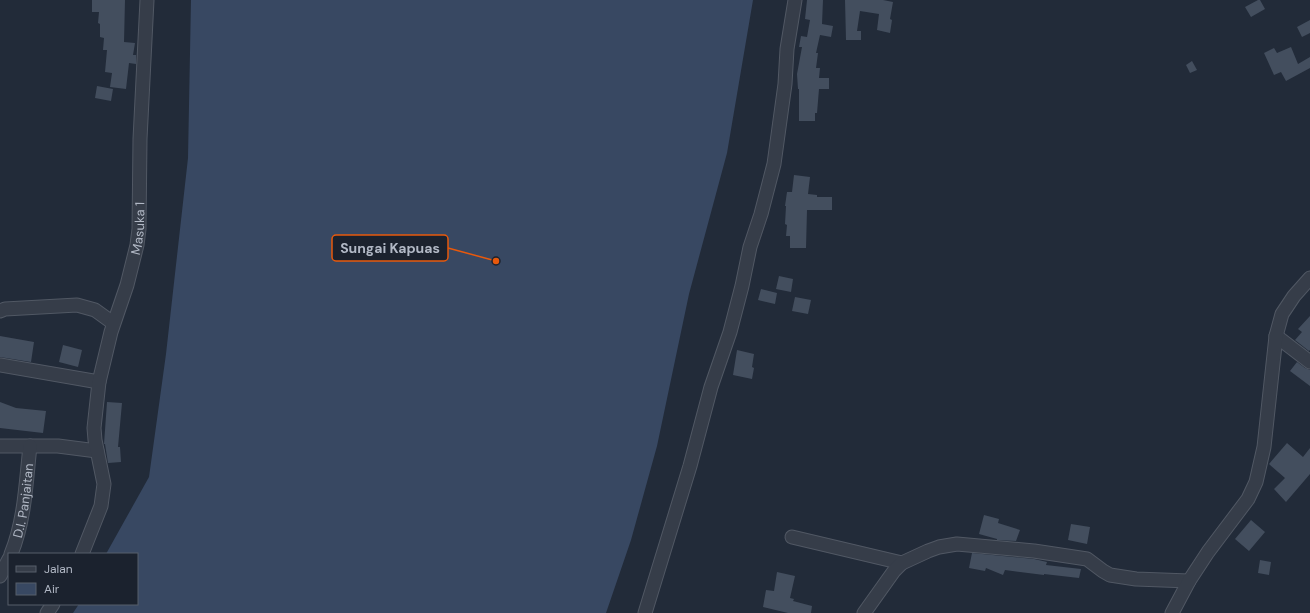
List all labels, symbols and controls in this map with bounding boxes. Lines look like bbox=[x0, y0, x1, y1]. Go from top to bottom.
street label: Masuka 1 bbox=[126, 202, 148, 257]
callout: Sungai Kapuas bbox=[332, 235, 448, 261]
text: Sungai Kapuas bbox=[340, 239, 440, 257]
street label: D.I. Panjaitan bbox=[9, 463, 37, 540]
legend bbox=[8, 553, 138, 605]
text: Jalan bbox=[44, 561, 73, 577]
text: Air bbox=[44, 581, 60, 597]

